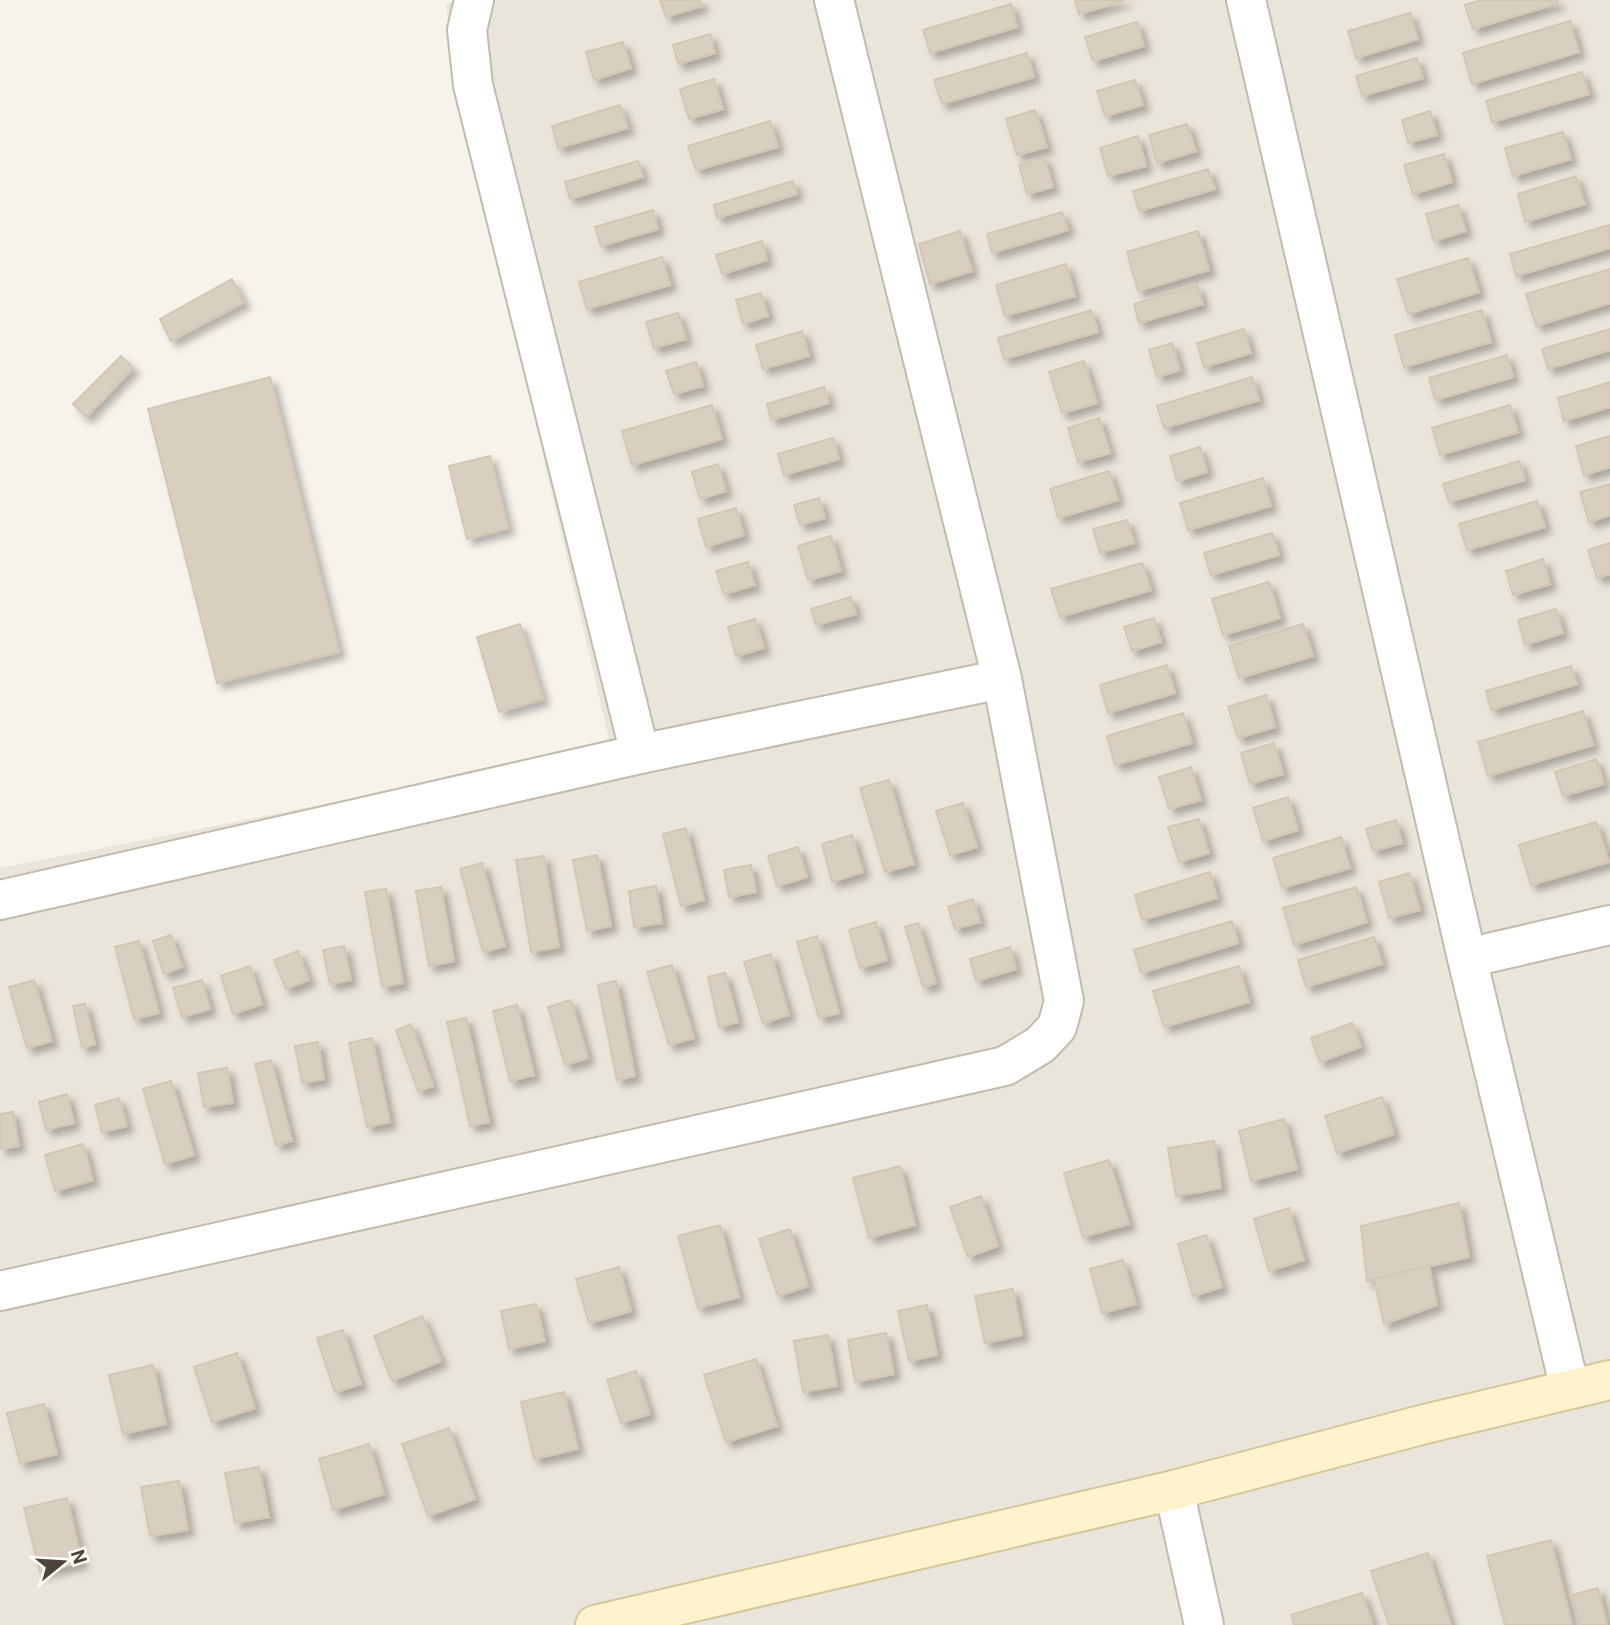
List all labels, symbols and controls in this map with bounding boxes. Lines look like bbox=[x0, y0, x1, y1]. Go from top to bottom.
north arrow bbox=[28, 1527, 98, 1597]
text: N bbox=[66, 1547, 92, 1567]

